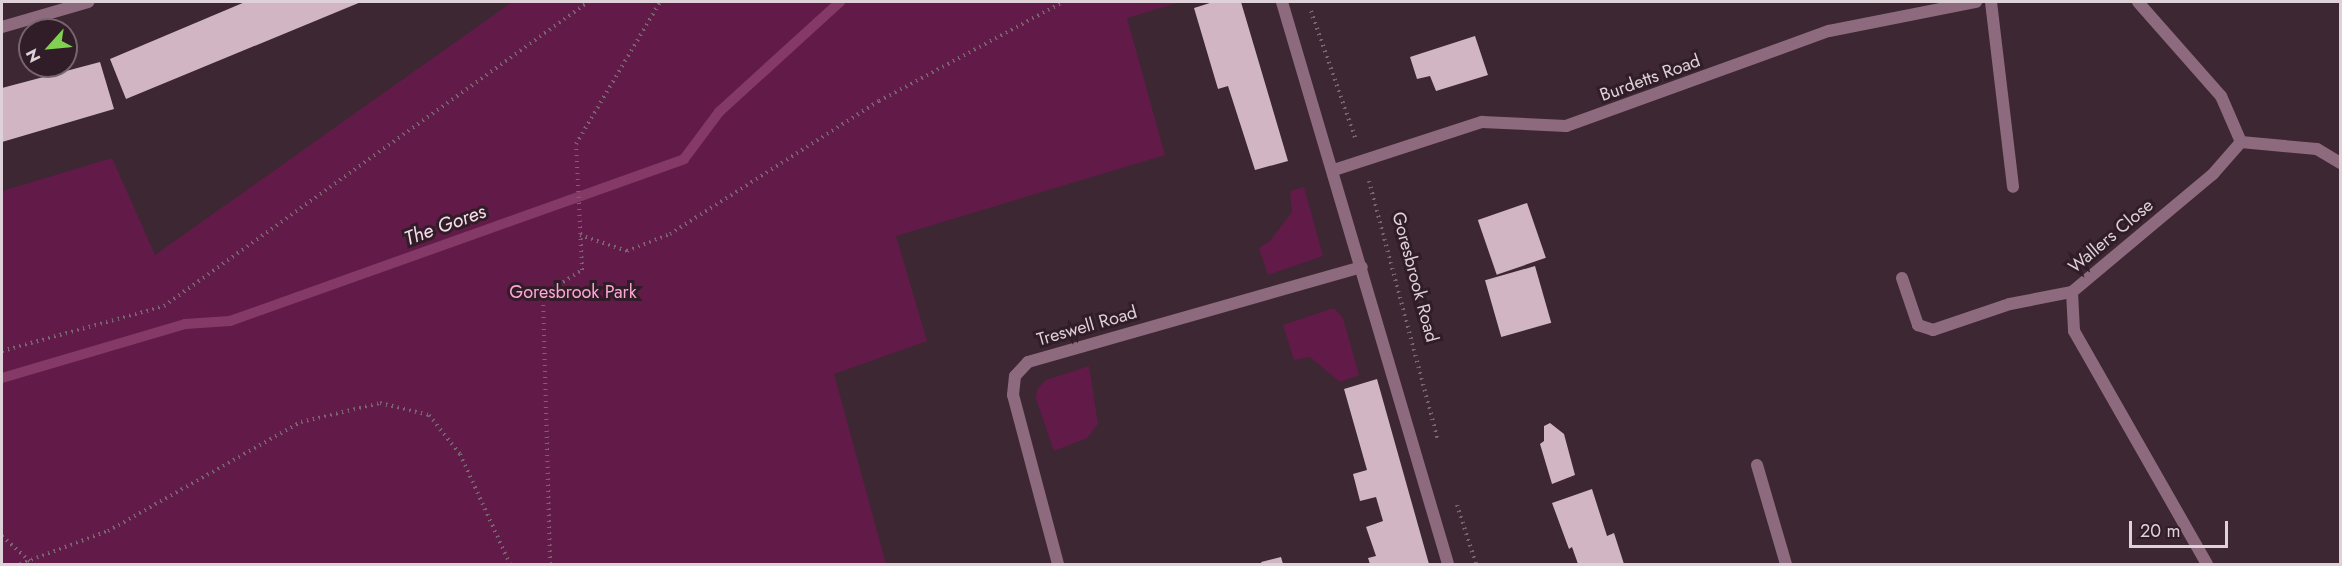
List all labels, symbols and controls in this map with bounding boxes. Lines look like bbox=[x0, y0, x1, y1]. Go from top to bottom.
north arrow bbox=[18, 18, 78, 78]
text: N bbox=[20, 45, 46, 66]
street label: Burdetts Road bbox=[1597, 50, 1703, 106]
street label: Wallers Close bbox=[2064, 194, 2158, 278]
water label: The Gores bbox=[401, 199, 489, 251]
street label: Goresbrook Road bbox=[1387, 209, 1443, 345]
park label: Goresbrook Park bbox=[509, 281, 637, 303]
street label: Treswell Road bbox=[1035, 301, 1139, 351]
scale bar bbox=[2132, 509, 2231, 547]
text: 20 m bbox=[2140, 518, 2180, 544]

